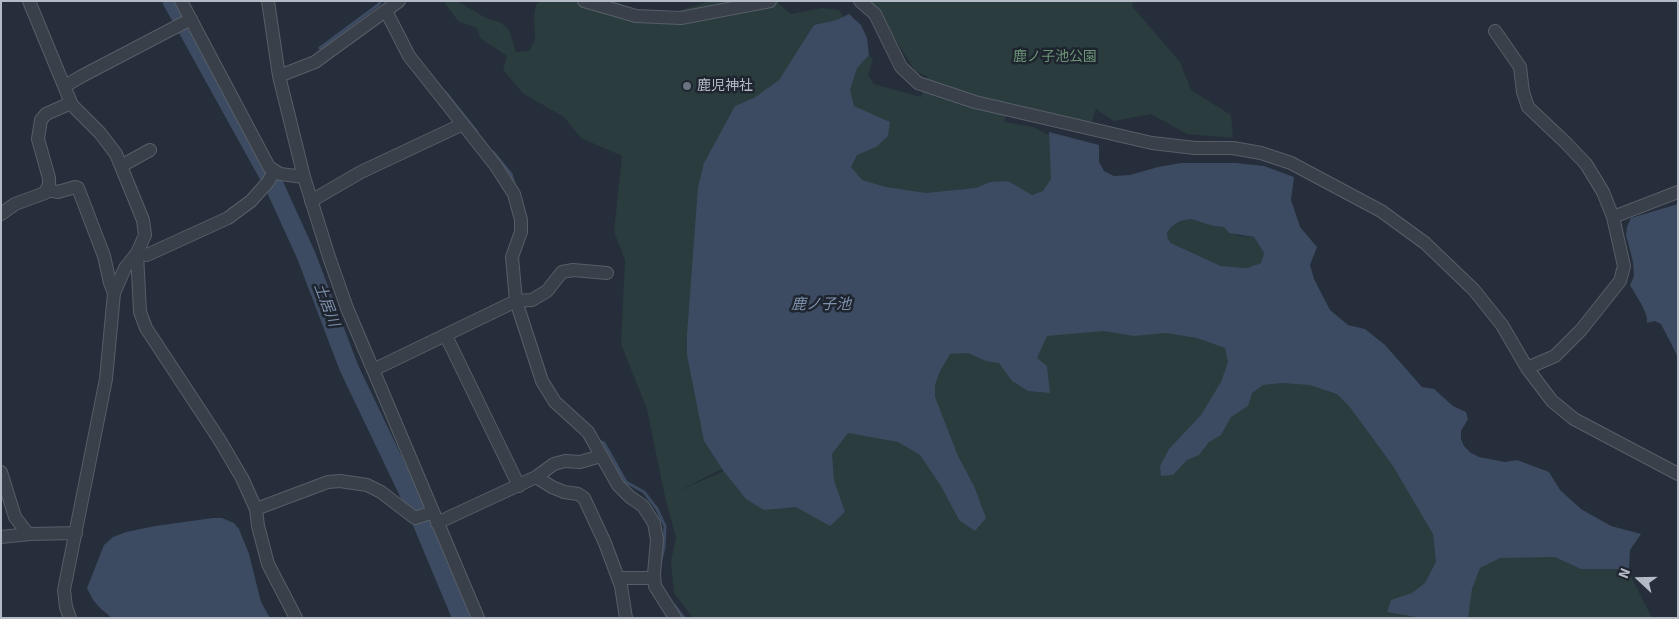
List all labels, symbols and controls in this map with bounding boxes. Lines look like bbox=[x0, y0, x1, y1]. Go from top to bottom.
park label: 鹿ノ子池公園 bbox=[1013, 49, 1097, 65]
place label: 鹿児神社 bbox=[697, 78, 753, 94]
marker: 鹿児神社 bbox=[681, 80, 693, 92]
water label: 土居川 bbox=[310, 281, 342, 329]
water label: 鹿ノ子池 bbox=[791, 296, 851, 314]
north arrow bbox=[1614, 554, 1664, 604]
text: N bbox=[1615, 566, 1634, 581]

